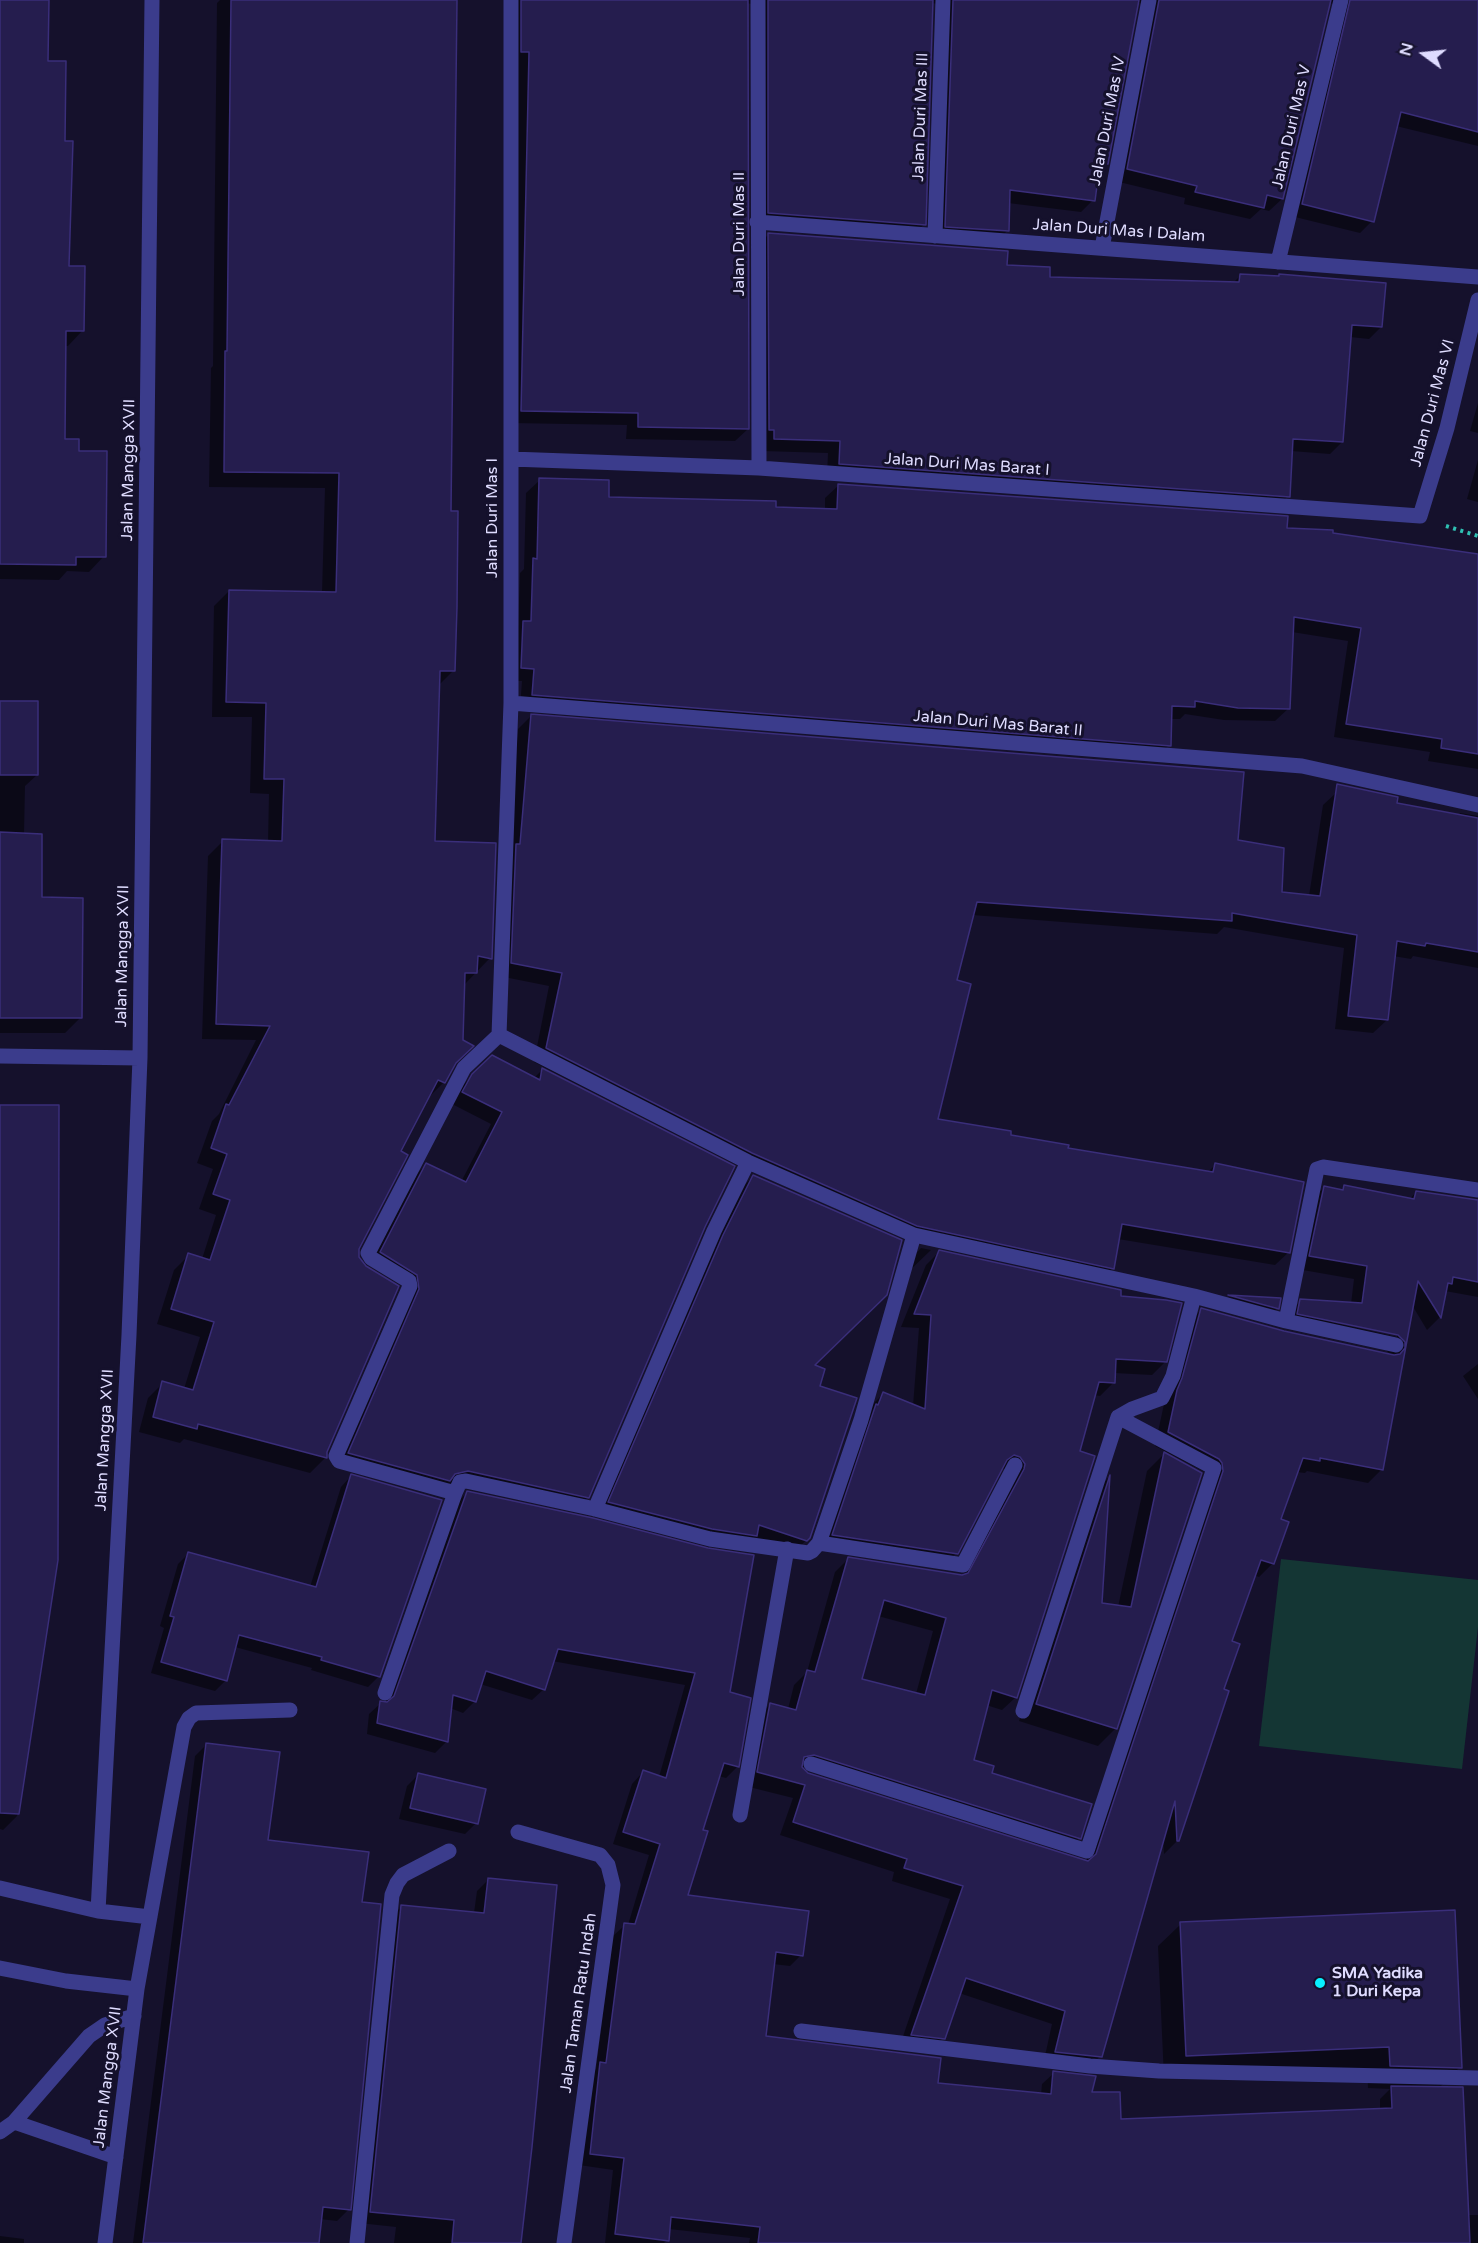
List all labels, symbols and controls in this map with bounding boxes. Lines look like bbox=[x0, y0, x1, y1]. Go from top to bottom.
north arrow bbox=[1394, 24, 1454, 84]
text: N bbox=[1395, 41, 1418, 58]
street label: Jalan Duri Mas III bbox=[909, 52, 933, 182]
street label: Jalan Duri Mas IV bbox=[1086, 55, 1130, 187]
street label: Jalan Duri Mas V bbox=[1268, 63, 1316, 191]
street label: Jalan Duri Mas II bbox=[730, 172, 750, 296]
street label: Jalan Duri Mas I Dalam bbox=[1032, 215, 1206, 247]
street label: Jalan Duri Mas VI bbox=[1407, 337, 1459, 469]
street label: Jalan Mangga XVII bbox=[118, 399, 140, 541]
street label: Jalan Duri Mas Barat I bbox=[884, 450, 1050, 480]
street label: Jalan Duri Mas I bbox=[483, 458, 503, 578]
street label: Jalan Duri Mas Barat II bbox=[913, 707, 1083, 741]
street label: Jalan Mangga XVII bbox=[112, 885, 134, 1027]
street label: Jalan Mangga XVII bbox=[92, 1368, 118, 1512]
street label: Jalan Taman Ratu Indah bbox=[557, 1912, 601, 2094]
place label: SMA Yadika 1 Duri Kepa bbox=[1332, 1964, 1423, 2002]
marker: SMA Yadika 1 Duri Kepa bbox=[1313, 1976, 1327, 1990]
street label: Jalan Mangga XVII bbox=[90, 2005, 126, 2149]

